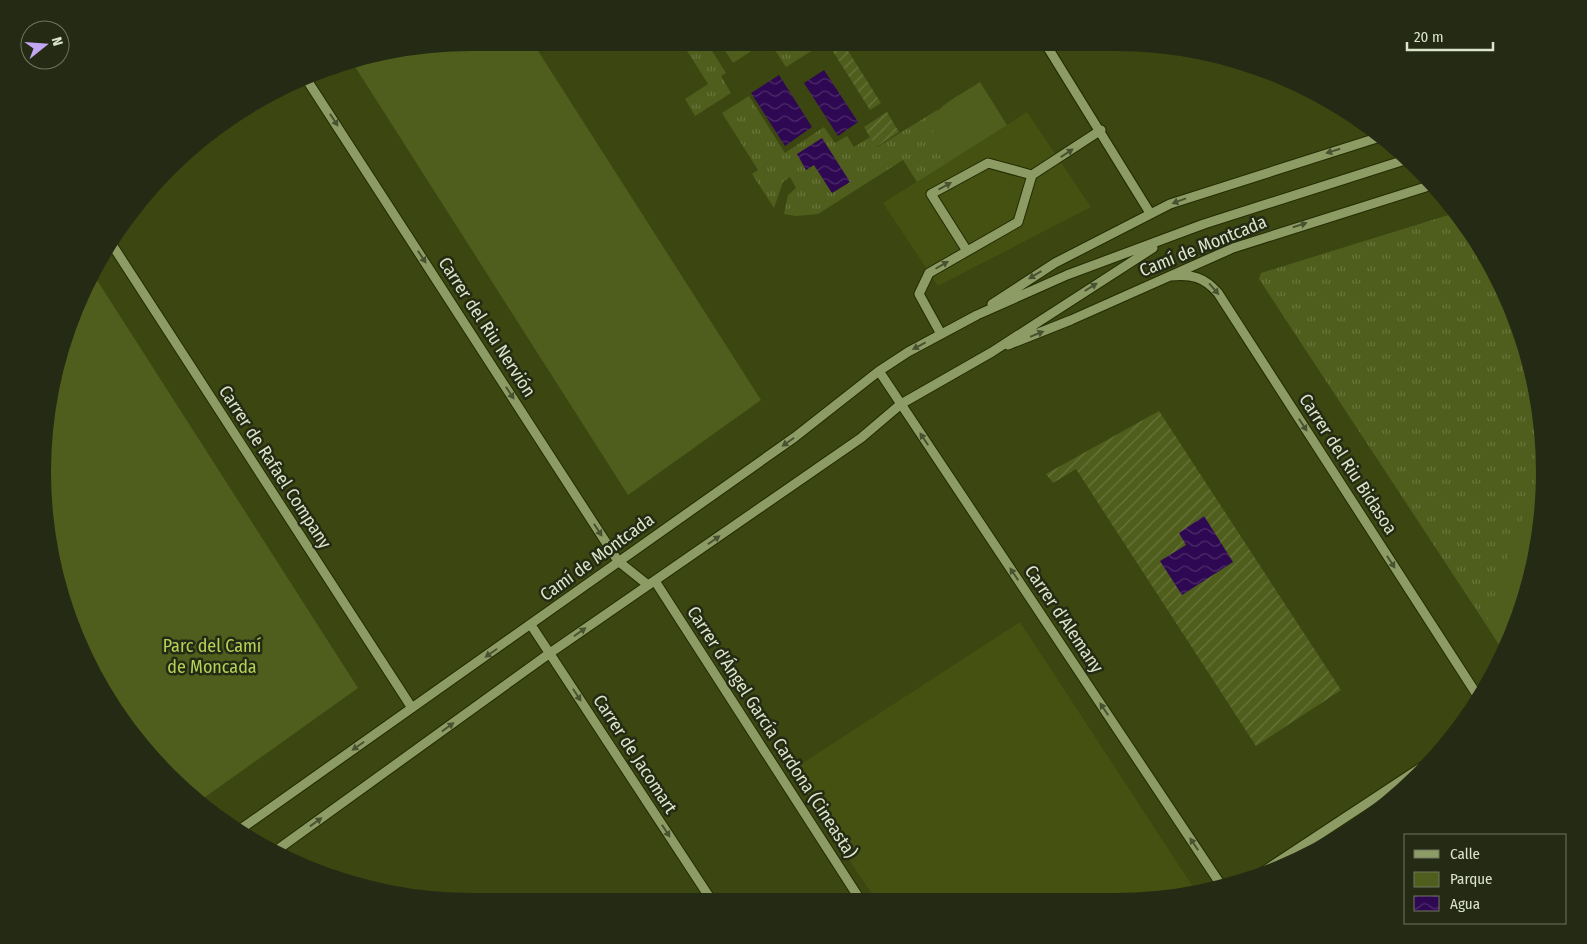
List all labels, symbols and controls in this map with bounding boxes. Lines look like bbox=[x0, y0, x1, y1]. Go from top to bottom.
north arrow bbox=[20, 20, 70, 70]
scale bar bbox=[1407, 20, 1493, 52]
text: 20 m bbox=[1414, 28, 1444, 46]
text: N bbox=[48, 35, 66, 48]
one-way arrow bbox=[329, 114, 339, 127]
one-way arrow bbox=[1060, 148, 1073, 158]
one-way arrow bbox=[1326, 148, 1341, 156]
one-way arrow bbox=[938, 182, 952, 191]
one-way arrow bbox=[1171, 198, 1186, 205]
street label: Camí de Montcada bbox=[1136, 210, 1270, 282]
one-way arrow bbox=[1293, 221, 1308, 229]
one-way arrow bbox=[417, 250, 427, 264]
street label: Carrer del Riu Nervión bbox=[434, 253, 540, 401]
one-way arrow bbox=[936, 261, 949, 270]
one-way arrow bbox=[1028, 271, 1041, 280]
one-way arrow bbox=[1085, 282, 1098, 292]
one-way arrow bbox=[1209, 283, 1220, 296]
one-way arrow bbox=[1030, 329, 1044, 337]
one-way arrow bbox=[911, 342, 926, 350]
street label: Carrer de Rafael Company bbox=[214, 381, 336, 553]
one-way arrow bbox=[506, 387, 515, 400]
street label: Carrer del Riu Bidasoa bbox=[1294, 390, 1402, 539]
one-way arrow bbox=[1299, 419, 1308, 432]
one-way arrow bbox=[919, 432, 929, 445]
one-way arrow bbox=[781, 437, 794, 447]
street label: Camí de Montcada bbox=[536, 508, 658, 606]
one-way arrow bbox=[594, 523, 603, 537]
one-way arrow bbox=[707, 535, 721, 545]
one-way arrow bbox=[1387, 555, 1396, 569]
street label: Carrer d'Alemany bbox=[1020, 561, 1108, 677]
one-way arrow bbox=[1009, 567, 1019, 581]
street label: Carrer d'Ángel García Cardona (Cineasta) bbox=[682, 601, 863, 862]
one-way arrow bbox=[573, 627, 587, 637]
park label: Parc del Camí de Moncada bbox=[163, 635, 262, 678]
one-way arrow bbox=[484, 648, 498, 658]
one-way arrow bbox=[572, 688, 581, 701]
street label: Carrer de Jacomart bbox=[588, 690, 682, 818]
one-way arrow bbox=[1099, 702, 1109, 716]
one-way arrow bbox=[441, 722, 455, 732]
one-way arrow bbox=[351, 741, 365, 751]
one-way arrow bbox=[309, 817, 323, 827]
one-way arrow bbox=[661, 824, 671, 837]
legend bbox=[1404, 834, 1567, 924]
one-way arrow bbox=[1190, 838, 1199, 851]
text: Calle bbox=[1450, 845, 1480, 863]
text: Parque bbox=[1450, 870, 1493, 888]
text: Agua bbox=[1450, 895, 1480, 913]

